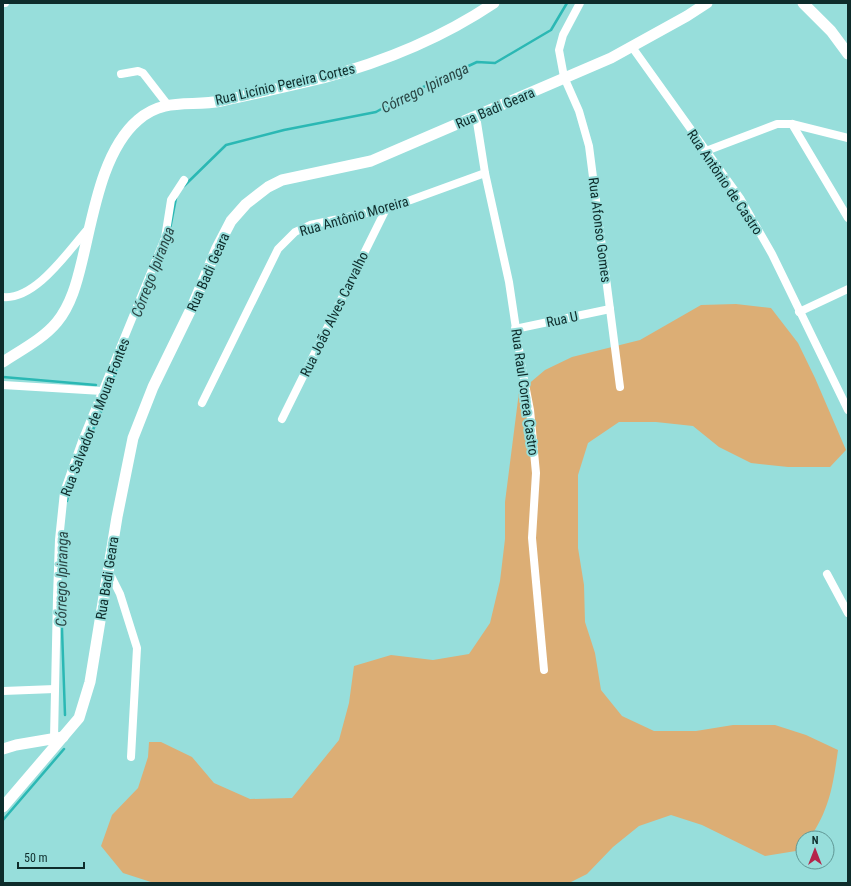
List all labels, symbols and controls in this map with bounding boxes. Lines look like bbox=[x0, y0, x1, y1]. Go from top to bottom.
water label: Córrego Ipiranga bbox=[378, 59, 472, 117]
street label: Rua Licínio Pereira Cortes bbox=[214, 60, 356, 108]
street label: Rua Badi Geara bbox=[453, 84, 537, 132]
street label: Rua Antônio de Castro bbox=[684, 126, 766, 238]
street label: Rua Afonso Gomes bbox=[586, 176, 614, 284]
street label: Rua Antônio Moreira bbox=[298, 193, 410, 239]
water label: Córrego Ipiranga bbox=[127, 224, 179, 320]
street label: Rua Badi Geara bbox=[184, 230, 232, 314]
street label: Rua João Alves Carvalho bbox=[297, 249, 371, 379]
street label: Rua U bbox=[545, 308, 579, 330]
street label: Rua Raul Correa Castro bbox=[508, 328, 542, 456]
street label: Rua Salvador de Moura Fontes bbox=[57, 336, 133, 498]
water label: Córrego Ipiranga bbox=[52, 531, 72, 627]
street label: Rua Badi Geara bbox=[93, 535, 121, 621]
north arrow bbox=[795, 830, 835, 870]
text: N bbox=[812, 834, 819, 847]
scale bar bbox=[18, 844, 84, 870]
text: 50 m bbox=[24, 851, 48, 865]

